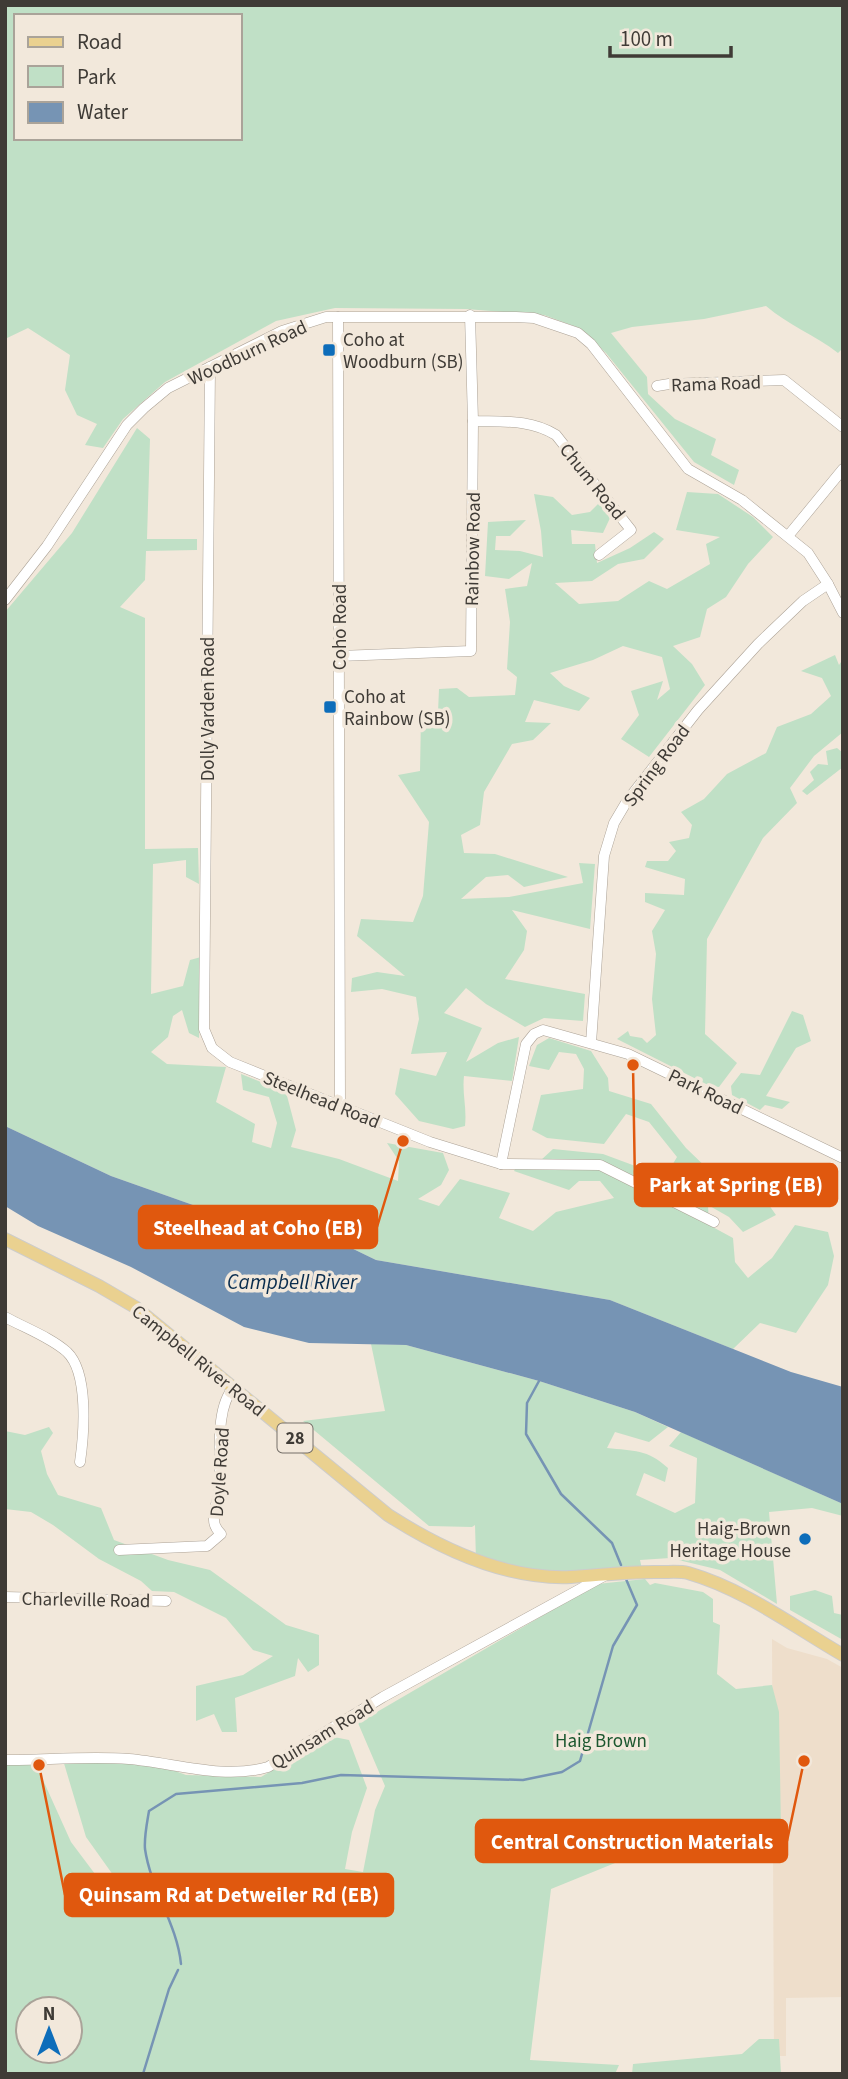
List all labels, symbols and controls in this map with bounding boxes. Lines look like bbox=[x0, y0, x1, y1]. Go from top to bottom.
legend bbox=[14, 14, 242, 140]
scale bar bbox=[610, 14, 731, 58]
text: 100 m bbox=[620, 24, 673, 54]
text: Road bbox=[77, 27, 122, 57]
text: Park bbox=[77, 62, 117, 92]
text: Water bbox=[77, 97, 129, 127]
street label: Woodburn Road bbox=[184, 314, 312, 393]
place label: Coho at Woodburn (SB) bbox=[343, 327, 464, 376]
marker: Coho at Woodburn (SB) bbox=[321, 342, 337, 358]
street label: Rama Road bbox=[670, 369, 762, 400]
street label: Chum Road bbox=[552, 438, 631, 526]
street label: Rainbow Road bbox=[459, 492, 488, 606]
street label: Coho Road bbox=[327, 584, 354, 670]
street label: Dolly Varden Road bbox=[195, 637, 222, 781]
place label: Coho at Rainbow (SB) bbox=[344, 684, 450, 733]
marker: Coho at Rainbow (SB) bbox=[322, 699, 338, 715]
street label: Spring Road bbox=[617, 719, 697, 813]
street label: Park Road bbox=[663, 1063, 747, 1122]
street label: Steelhead Road bbox=[259, 1065, 384, 1136]
callout: Park at Spring (EB) bbox=[635, 1164, 837, 1206]
text: Park at Spring (EB) bbox=[649, 1170, 823, 1200]
callout: Steelhead at Coho (EB) bbox=[139, 1206, 377, 1248]
text: Steelhead at Coho (EB) bbox=[153, 1213, 363, 1243]
water label: Campbell River bbox=[227, 1267, 358, 1297]
street label: Campbell River Road bbox=[125, 1299, 271, 1424]
road number: 28 bbox=[278, 1423, 312, 1452]
street label: Doyle Road bbox=[204, 1426, 237, 1518]
place label: Haig-Brown Heritage House bbox=[669, 1516, 791, 1565]
marker: Haig-Brown Heritage House bbox=[797, 1531, 813, 1547]
street label: Charleville Road bbox=[21, 1586, 151, 1615]
street label: Quinsam Road bbox=[266, 1694, 379, 1777]
park label: Haig Brown bbox=[555, 1728, 647, 1755]
callout: Central Construction Materials bbox=[476, 1820, 787, 1862]
text: Central Construction Materials bbox=[491, 1827, 773, 1857]
callout: Quinsam Rd at Detweiler Rd (EB) bbox=[65, 1874, 393, 1916]
text: Quinsam Rd at Detweiler Rd (EB) bbox=[79, 1880, 379, 1910]
north arrow bbox=[14, 1995, 84, 2065]
text: N bbox=[43, 2001, 55, 2028]

